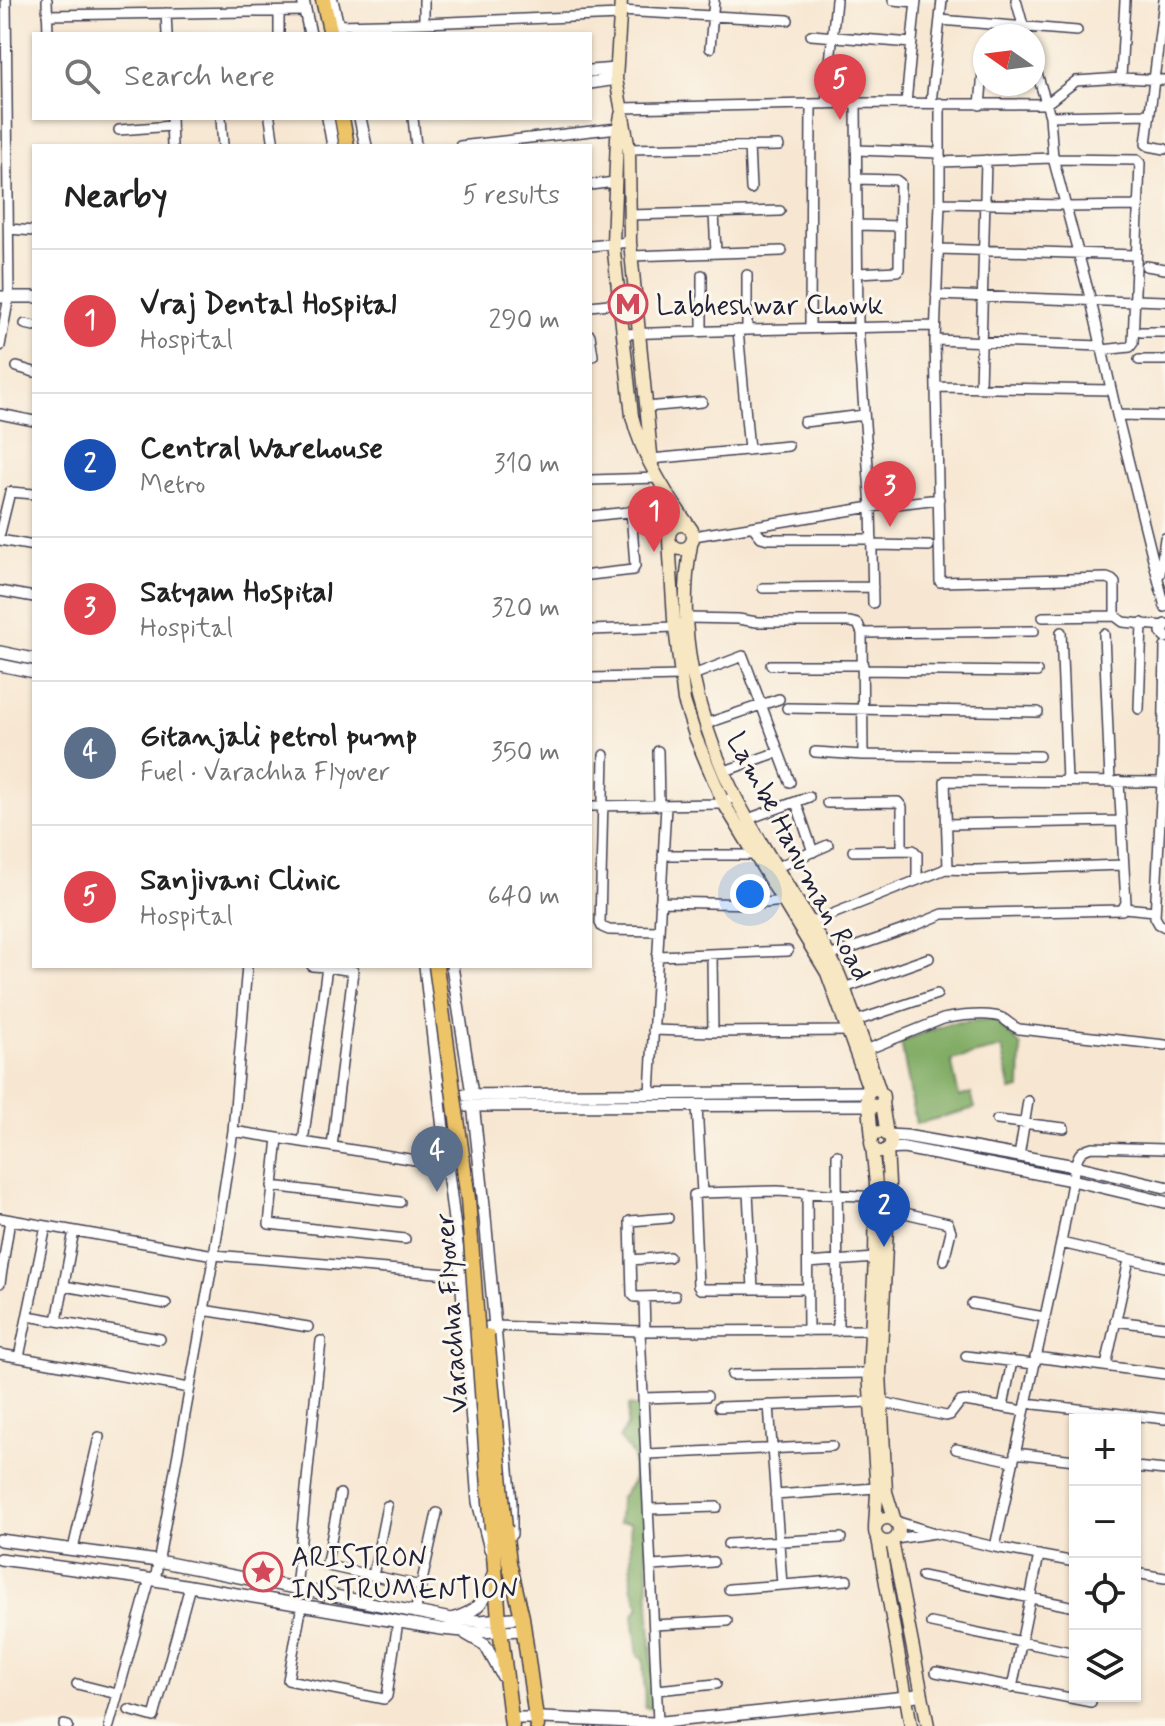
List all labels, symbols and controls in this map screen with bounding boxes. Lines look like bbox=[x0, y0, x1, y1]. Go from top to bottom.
north arrow bbox=[973, 24, 1045, 96]
search box bbox=[32, 32, 592, 120]
icon: search bbox=[60, 54, 104, 98]
pin: 5 bbox=[814, 54, 866, 120]
text: Search here bbox=[124, 57, 275, 96]
text: Nearby bbox=[64, 174, 168, 219]
text: 5 results bbox=[462, 179, 560, 213]
metro station icon: Labheshwar Chowk bbox=[607, 283, 649, 325]
text: Vraj Dental Hospital bbox=[140, 285, 397, 324]
place label: Labheshwar Chowk bbox=[656, 288, 884, 325]
text: 1 bbox=[84, 304, 96, 338]
text: 290 m bbox=[488, 304, 560, 338]
text: Hospital bbox=[140, 324, 233, 358]
text: Central Warehouse bbox=[140, 429, 383, 468]
text: 2 bbox=[84, 448, 96, 482]
text: 310 m bbox=[494, 448, 560, 482]
pin: 3 bbox=[864, 461, 916, 527]
text: Metro bbox=[140, 468, 206, 502]
pin: 1 bbox=[628, 486, 680, 552]
text: Satyam Hospital bbox=[140, 573, 333, 612]
text: 3 bbox=[84, 592, 96, 626]
text: 320 m bbox=[491, 592, 560, 626]
text: Hospital bbox=[140, 612, 233, 646]
text: Gitanjali petrol pump bbox=[140, 717, 418, 756]
street label: Lambe Hanuman Road bbox=[717, 726, 879, 988]
text: 4 bbox=[82, 736, 98, 770]
text: 350 m bbox=[491, 736, 560, 770]
text: Fuel · Varachha Flyover bbox=[140, 756, 390, 790]
text: Sanjivani Clinic bbox=[140, 861, 340, 900]
your location bbox=[730, 874, 770, 914]
text: 5 bbox=[82, 880, 98, 914]
text: 640 m bbox=[488, 880, 560, 914]
text: Hospital bbox=[140, 900, 233, 934]
pin: 4 bbox=[411, 1126, 463, 1192]
pin: 2 bbox=[858, 1181, 910, 1247]
street label: Varachha Flyover bbox=[427, 1211, 478, 1414]
map controls bbox=[1069, 1414, 1141, 1702]
button: + bbox=[1069, 1414, 1141, 1486]
button: − bbox=[1069, 1486, 1141, 1558]
place label: ARISTRON INSTRUMENTION bbox=[291, 1540, 519, 1609]
place icon: ARISTRON INSTRUMENTION bbox=[242, 1551, 284, 1593]
button: locate bbox=[1069, 1558, 1141, 1630]
button: layers bbox=[1069, 1630, 1141, 1702]

